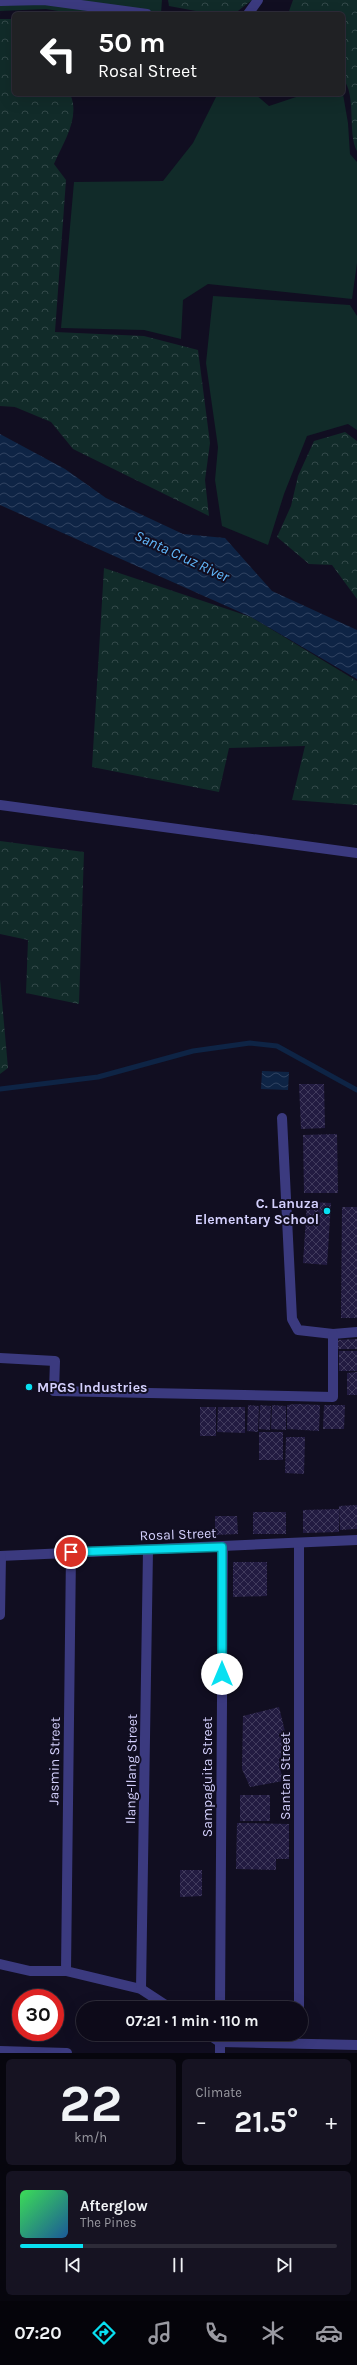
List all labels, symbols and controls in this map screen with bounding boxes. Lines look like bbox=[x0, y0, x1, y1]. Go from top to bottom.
text: 50 m bbox=[98, 26, 166, 59]
icon: left bbox=[32, 28, 84, 80]
text: Rosal Street bbox=[98, 60, 197, 82]
water label: Santa Cruz River bbox=[132, 526, 233, 586]
place label: C. Lanuza Elementary School bbox=[195, 1195, 319, 1228]
marker: C. Lanuza Elementary School bbox=[322, 1206, 332, 1216]
place label: MPGS Industries bbox=[37, 1379, 147, 1396]
marker: MPGS Industries bbox=[24, 1382, 34, 1392]
street label: Rosal Street bbox=[139, 1525, 217, 1544]
pin bbox=[54, 1535, 88, 1569]
icon: arrive bbox=[60, 1541, 82, 1563]
position arrow bbox=[201, 1653, 243, 1695]
street label: Ilang-Ilang Street bbox=[122, 1714, 141, 1824]
street label: Jasmin Street bbox=[45, 1717, 64, 1805]
street label: Sampaguita Street bbox=[199, 1717, 216, 1837]
street label: Santan Street bbox=[277, 1732, 294, 1820]
speed limit sign: 30 bbox=[12, 1989, 64, 2041]
text: 07:21 · 1 min · 110 m bbox=[126, 2012, 258, 2030]
text: 22 bbox=[59, 2073, 122, 2134]
text: Climate bbox=[196, 2085, 242, 2100]
text: 21.5° bbox=[234, 2104, 298, 2140]
text: − bbox=[196, 2109, 207, 2135]
text: + bbox=[325, 2109, 337, 2135]
text: km/h bbox=[74, 2130, 107, 2145]
text: Afterglow bbox=[80, 2197, 148, 2215]
text: The Pines bbox=[80, 2215, 137, 2230]
icon: previous bbox=[62, 2254, 84, 2276]
icon: pause bbox=[167, 2254, 189, 2276]
icon: next bbox=[273, 2254, 295, 2276]
icon: directions bbox=[90, 2319, 118, 2347]
icon: music bbox=[146, 2319, 174, 2347]
icon: phone bbox=[202, 2319, 230, 2347]
icon: climate bbox=[259, 2319, 287, 2347]
icon: car bbox=[315, 2319, 343, 2347]
text: 07:20 bbox=[14, 2322, 62, 2344]

